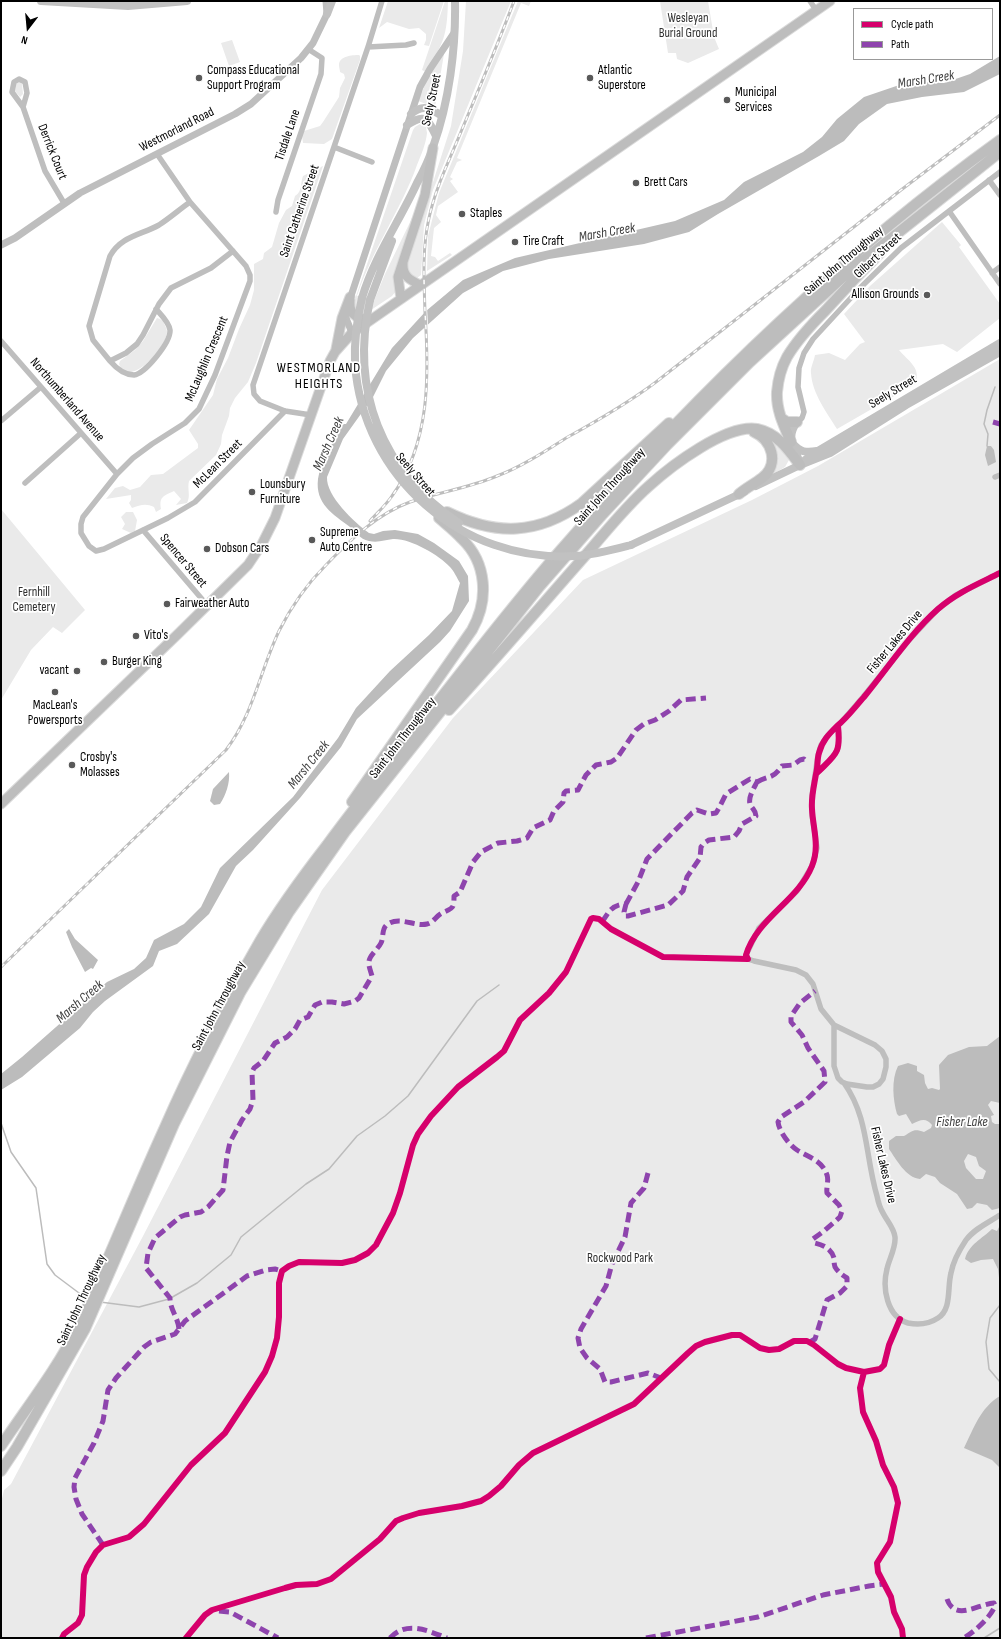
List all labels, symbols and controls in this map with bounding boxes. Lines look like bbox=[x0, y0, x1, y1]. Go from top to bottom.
north arrow bbox=[8, 8, 48, 48]
legend bbox=[853, 8, 993, 60]
park label: Wesleyan Burial Ground bbox=[659, 11, 717, 42]
text: Cycle path bbox=[891, 17, 933, 32]
text: N bbox=[20, 33, 29, 47]
text: Path bbox=[891, 37, 909, 52]
place label: Compass Educational Support Program bbox=[207, 63, 299, 94]
place label: Atlantic Superstore bbox=[598, 63, 646, 94]
water label: Marsh Creek bbox=[896, 67, 956, 93]
street label: Seely Street bbox=[419, 72, 445, 128]
marker: Compass Educational Support Program bbox=[194, 73, 204, 83]
marker: Atlantic Superstore bbox=[585, 73, 595, 83]
place label: Municipal Services bbox=[735, 85, 777, 116]
marker: Municipal Services bbox=[722, 95, 732, 105]
street label: Westmorland Road bbox=[137, 105, 217, 155]
street label: Tisdale Lane bbox=[272, 107, 304, 163]
street label: Derrick Court bbox=[34, 122, 70, 182]
street label: Saint Catherine Street bbox=[277, 163, 323, 259]
place label: Brett Cars bbox=[644, 175, 688, 191]
marker: Brett Cars bbox=[631, 178, 641, 188]
place label: Staples bbox=[470, 206, 502, 222]
marker: Staples bbox=[457, 209, 467, 219]
water label: Marsh Creek bbox=[577, 220, 637, 246]
street label: Saint John Throughway bbox=[801, 223, 887, 299]
street label: Gilbert Street bbox=[851, 230, 905, 282]
place label: Tire Craft bbox=[523, 234, 564, 250]
marker: Tire Craft bbox=[510, 237, 520, 247]
place label: Allison Grounds bbox=[852, 287, 919, 303]
marker: Allison Grounds bbox=[922, 290, 932, 300]
street label: McLaughlin Crescent bbox=[182, 314, 232, 404]
street label: Northumberland Avenue bbox=[26, 355, 108, 445]
district label: WESTMORLAND HEIGHTS bbox=[277, 360, 361, 392]
street label: Seely Street bbox=[866, 372, 920, 412]
water label: Marsh Creek bbox=[310, 414, 348, 474]
street label: McLean Street bbox=[190, 436, 246, 492]
street label: Saint John Throughway bbox=[571, 445, 649, 529]
street label: Seely Street bbox=[392, 450, 438, 500]
place label: Lounsbury Furniture bbox=[260, 477, 305, 508]
marker: Lounsbury Furniture bbox=[247, 487, 257, 497]
place label: Supreme Auto Centre bbox=[320, 525, 372, 556]
street label: Spencer Street bbox=[156, 531, 210, 591]
marker: Supreme Auto Centre bbox=[307, 535, 317, 545]
place label: Dobson Cars bbox=[215, 541, 269, 557]
marker: Dobson Cars bbox=[202, 544, 212, 554]
park label: Fernhill Cemetery bbox=[13, 585, 55, 616]
place label: Fairweather Auto bbox=[175, 596, 249, 612]
marker: Fairweather Auto bbox=[162, 599, 172, 609]
street label: Fisher Lakes Drive bbox=[864, 607, 926, 677]
place label: Vito's bbox=[144, 628, 168, 644]
marker: Vito's bbox=[131, 631, 141, 641]
place label: Burger King bbox=[112, 654, 162, 670]
marker: Burger King bbox=[99, 657, 109, 667]
place label: vacant bbox=[40, 663, 69, 679]
marker: vacant bbox=[72, 666, 82, 676]
marker: MacLean's Powersports bbox=[50, 687, 60, 697]
street label: Saint John Throughway bbox=[366, 694, 440, 782]
place label: MacLean's Powersports bbox=[28, 698, 82, 729]
water label: Marsh Creek bbox=[284, 738, 334, 792]
place label: Crosby's Molasses bbox=[80, 750, 120, 781]
marker: Crosby's Molasses bbox=[67, 760, 77, 770]
street label: Saint John Throughway bbox=[189, 959, 249, 1053]
water label: Marsh Creek bbox=[53, 977, 107, 1027]
water label: Fisher Lake bbox=[936, 1114, 988, 1130]
street label: Fisher Lakes Drive bbox=[867, 1125, 899, 1205]
park label: Rockwood Park bbox=[587, 1251, 653, 1267]
street label: Saint John Throughway bbox=[54, 1252, 110, 1348]

